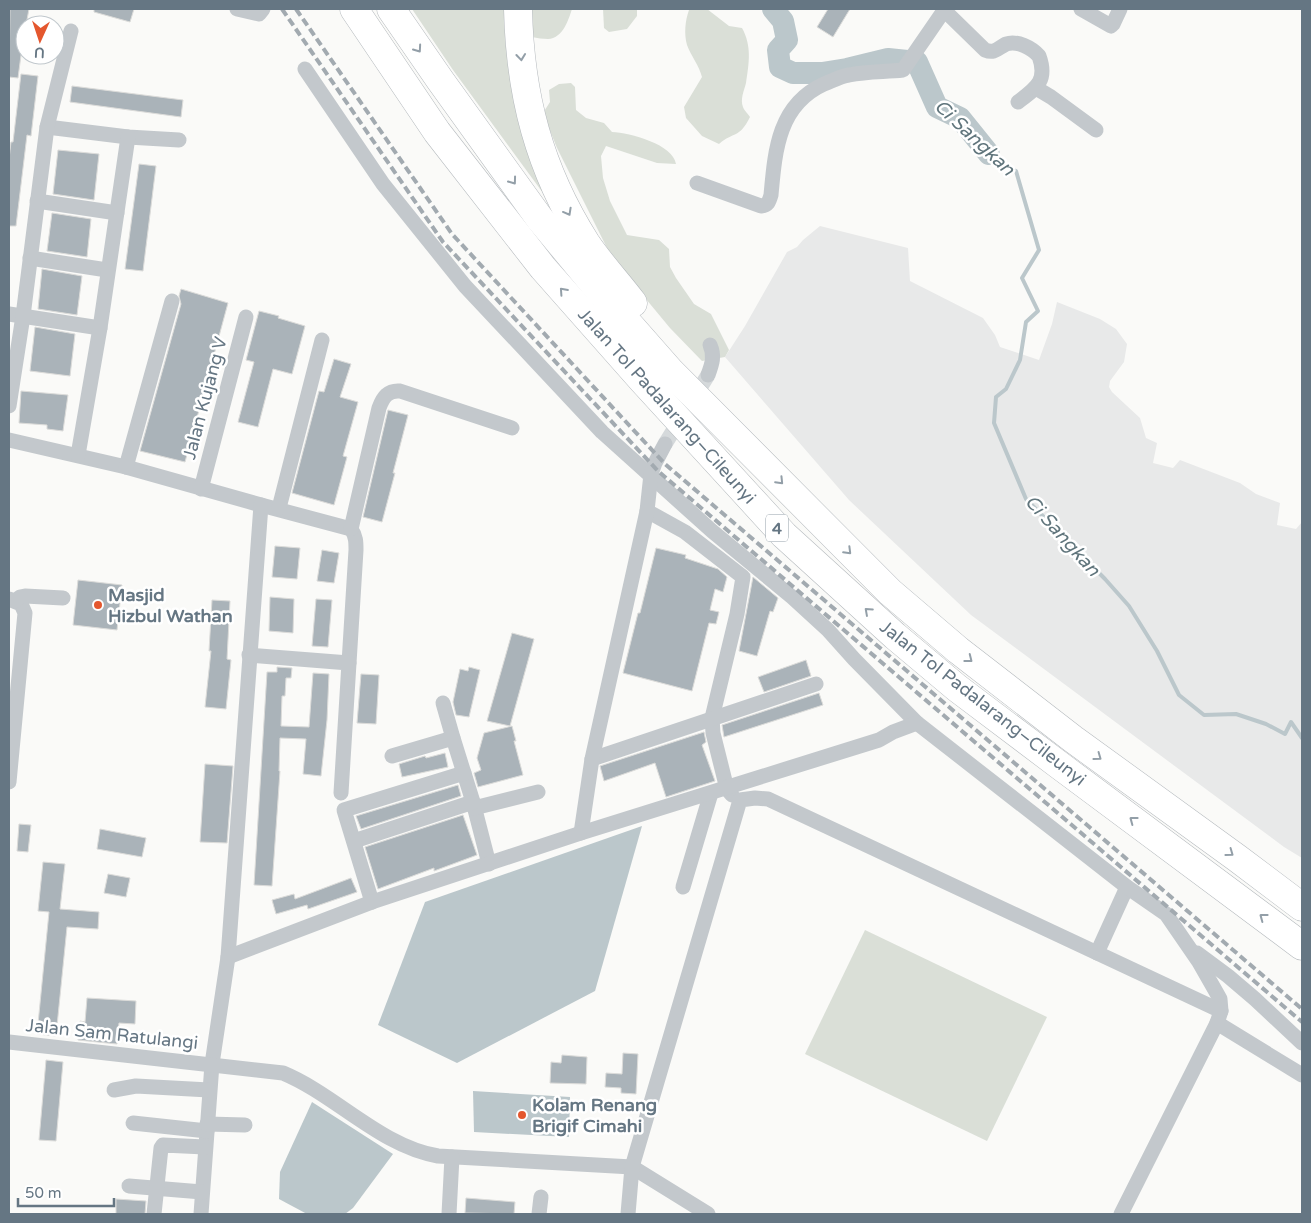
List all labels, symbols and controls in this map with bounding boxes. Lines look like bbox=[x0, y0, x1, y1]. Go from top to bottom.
north arrow bbox=[15, 15, 65, 65]
one-way arrow bbox=[412, 43, 421, 53]
text: U bbox=[34, 44, 45, 61]
one-way arrow bbox=[515, 54, 526, 62]
water label: Ci Sangkan bbox=[930, 95, 1019, 181]
one-way arrow bbox=[507, 175, 516, 185]
one-way arrow bbox=[562, 206, 572, 215]
one-way arrow bbox=[560, 287, 569, 296]
street label: Jalan Tol Padalarang–Cileunyi bbox=[573, 304, 761, 508]
street label: Jalan Kujang V bbox=[178, 334, 232, 462]
one-way arrow bbox=[774, 476, 783, 485]
water label: Ci Sangkan bbox=[1020, 491, 1105, 581]
road number: 4 bbox=[766, 514, 788, 542]
one-way arrow bbox=[842, 545, 851, 554]
place label: Masjid Hizbul Wathan bbox=[108, 584, 233, 627]
marker: Masjid Hizbul Wathan bbox=[92, 599, 104, 611]
one-way arrow bbox=[864, 608, 873, 617]
street label: Jalan Tol Padalarang–Cileunyi bbox=[875, 616, 1091, 790]
one-way arrow bbox=[964, 653, 973, 662]
one-way arrow bbox=[1093, 751, 1102, 760]
one-way arrow bbox=[1129, 817, 1139, 826]
one-way arrow bbox=[1224, 847, 1233, 855]
one-way arrow bbox=[1260, 914, 1269, 922]
street label: Jalan Sam Ratulangi bbox=[25, 1014, 199, 1054]
place label: Kolam Renang Brigif Cimahi bbox=[532, 1094, 657, 1137]
marker: Kolam Renang Brigif Cimahi bbox=[516, 1109, 528, 1121]
scale bar bbox=[18, 1176, 114, 1208]
text: 50 m bbox=[25, 1184, 62, 1202]

